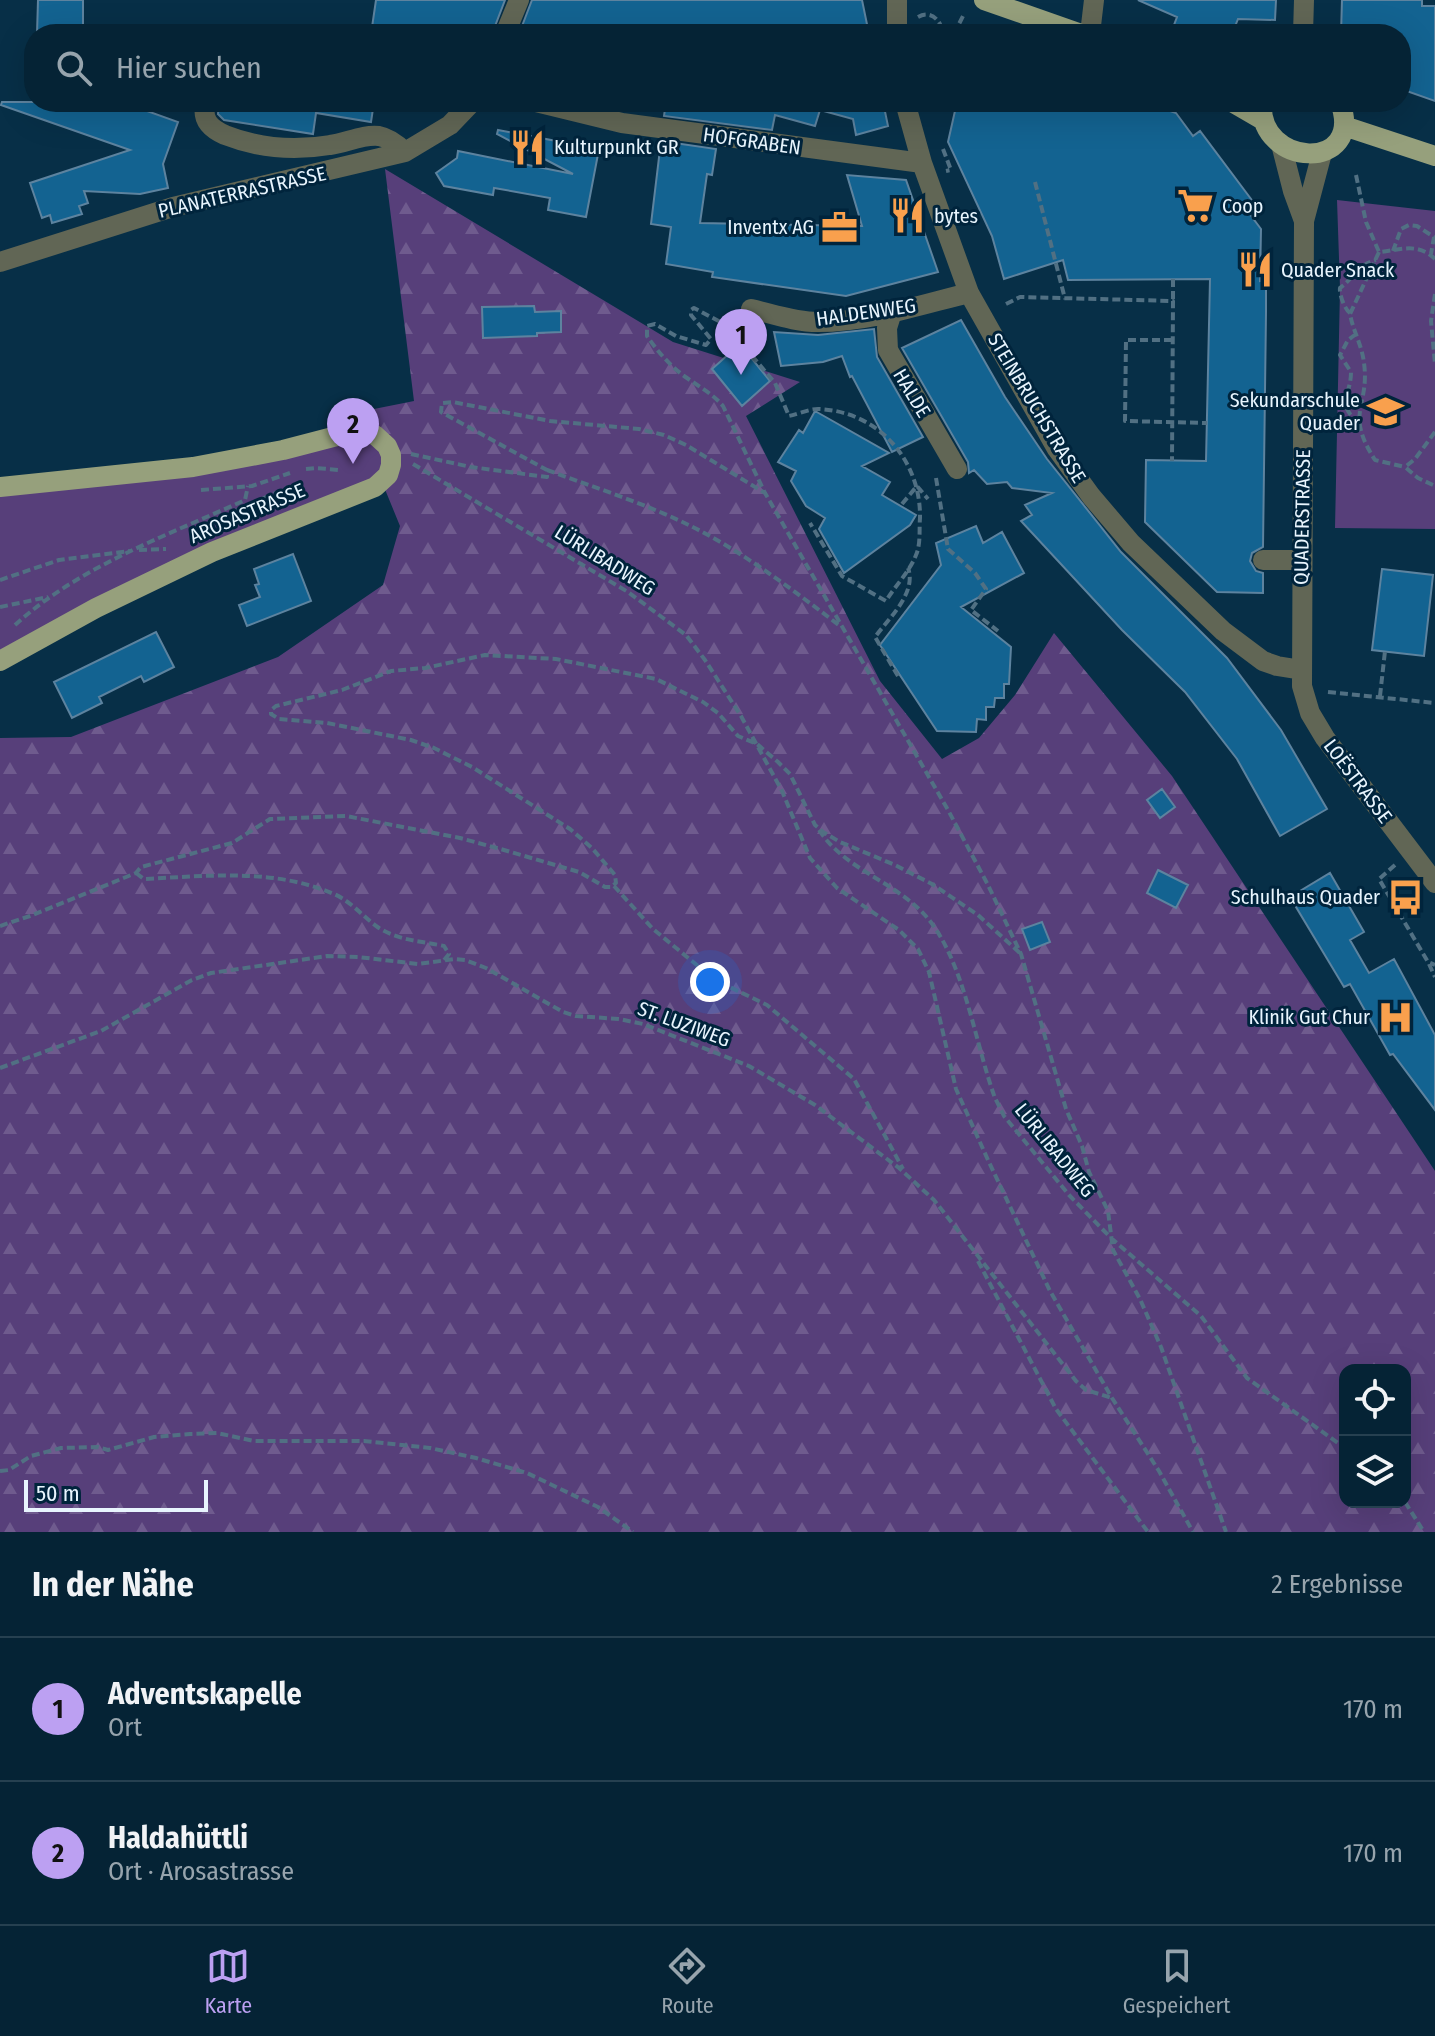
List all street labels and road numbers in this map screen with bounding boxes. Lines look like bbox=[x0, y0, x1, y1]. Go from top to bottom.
street label: HOFGRABEN bbox=[702, 122, 802, 160]
street label: PLANATERRASTRASSE bbox=[156, 161, 328, 223]
street label: HALDENWEG bbox=[815, 293, 917, 331]
street label: STEINBRUCHSTRASSE bbox=[983, 329, 1091, 487]
street label: HALDE bbox=[888, 364, 936, 422]
street label: QUADERSTRASSE bbox=[1289, 449, 1315, 585]
street label: AROSASTRASSE bbox=[186, 478, 308, 548]
street label: LÜRLIBADWEG bbox=[550, 520, 660, 600]
street label: LOËSTRASSE bbox=[1319, 734, 1397, 828]
street label: ST. LUZIWEG bbox=[634, 996, 734, 1052]
street label: LÜRLIBADWEG bbox=[1010, 1098, 1100, 1202]

